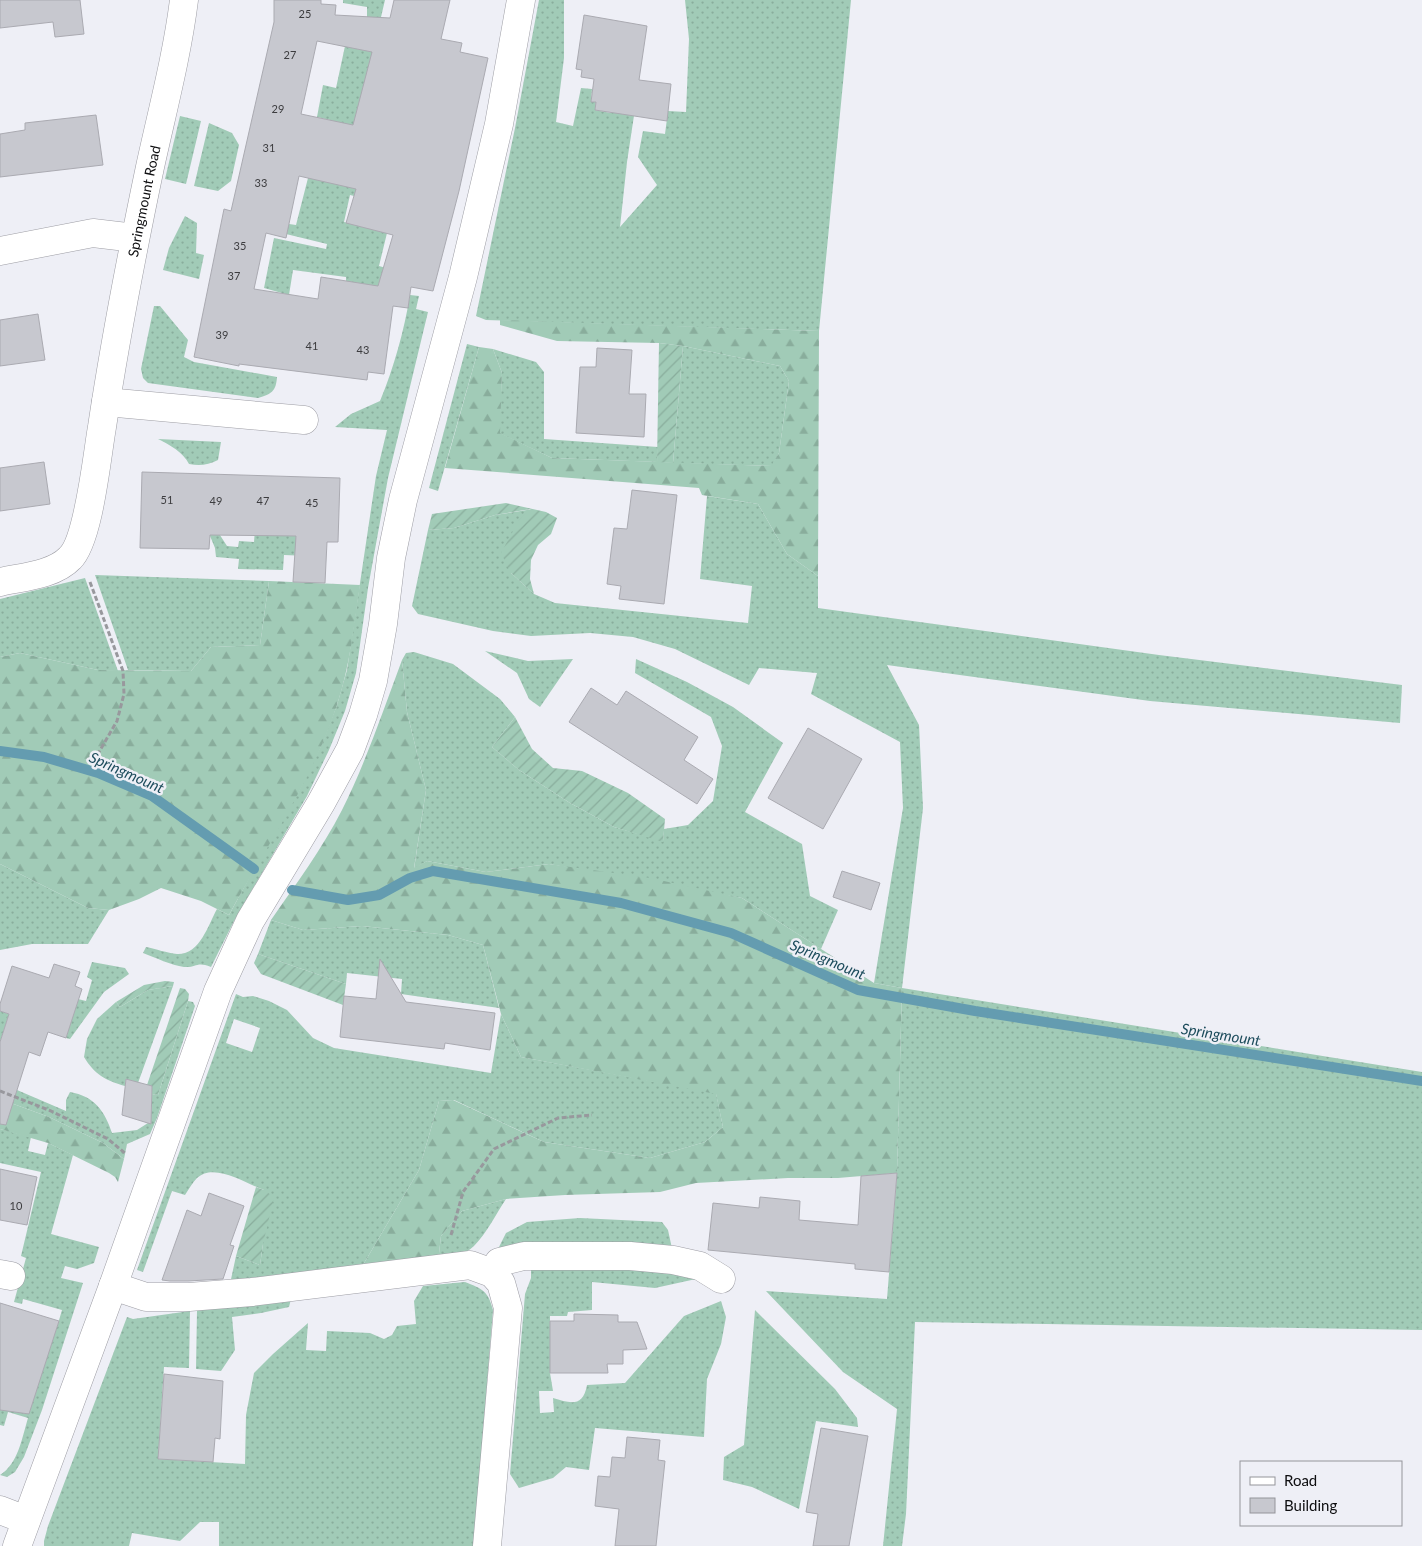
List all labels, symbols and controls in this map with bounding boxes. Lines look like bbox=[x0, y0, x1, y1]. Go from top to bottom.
house number: 25 bbox=[299, 7, 311, 20]
house number: 27 bbox=[284, 48, 296, 61]
house number: 29 bbox=[272, 102, 284, 115]
house number: 31 bbox=[263, 141, 275, 154]
street label: Springmount Road bbox=[123, 144, 163, 258]
house number: 33 bbox=[255, 176, 267, 189]
house number: 35 bbox=[234, 239, 246, 252]
house number: 37 bbox=[228, 269, 240, 282]
house number: 39 bbox=[216, 328, 228, 341]
house number: 41 bbox=[306, 339, 318, 352]
house number: 43 bbox=[357, 343, 369, 356]
house number: 51 bbox=[161, 493, 173, 506]
house number: 49 bbox=[210, 494, 222, 507]
house number: 47 bbox=[257, 494, 269, 507]
house number: 45 bbox=[306, 496, 318, 509]
water label: Springmount bbox=[87, 748, 168, 797]
water label: Springmount bbox=[788, 935, 869, 983]
water label: Springmount bbox=[1180, 1019, 1263, 1049]
house number: 10 bbox=[10, 1199, 23, 1212]
legend bbox=[1240, 1461, 1402, 1526]
text: Road bbox=[1284, 1471, 1317, 1489]
text: Building bbox=[1284, 1496, 1337, 1514]

